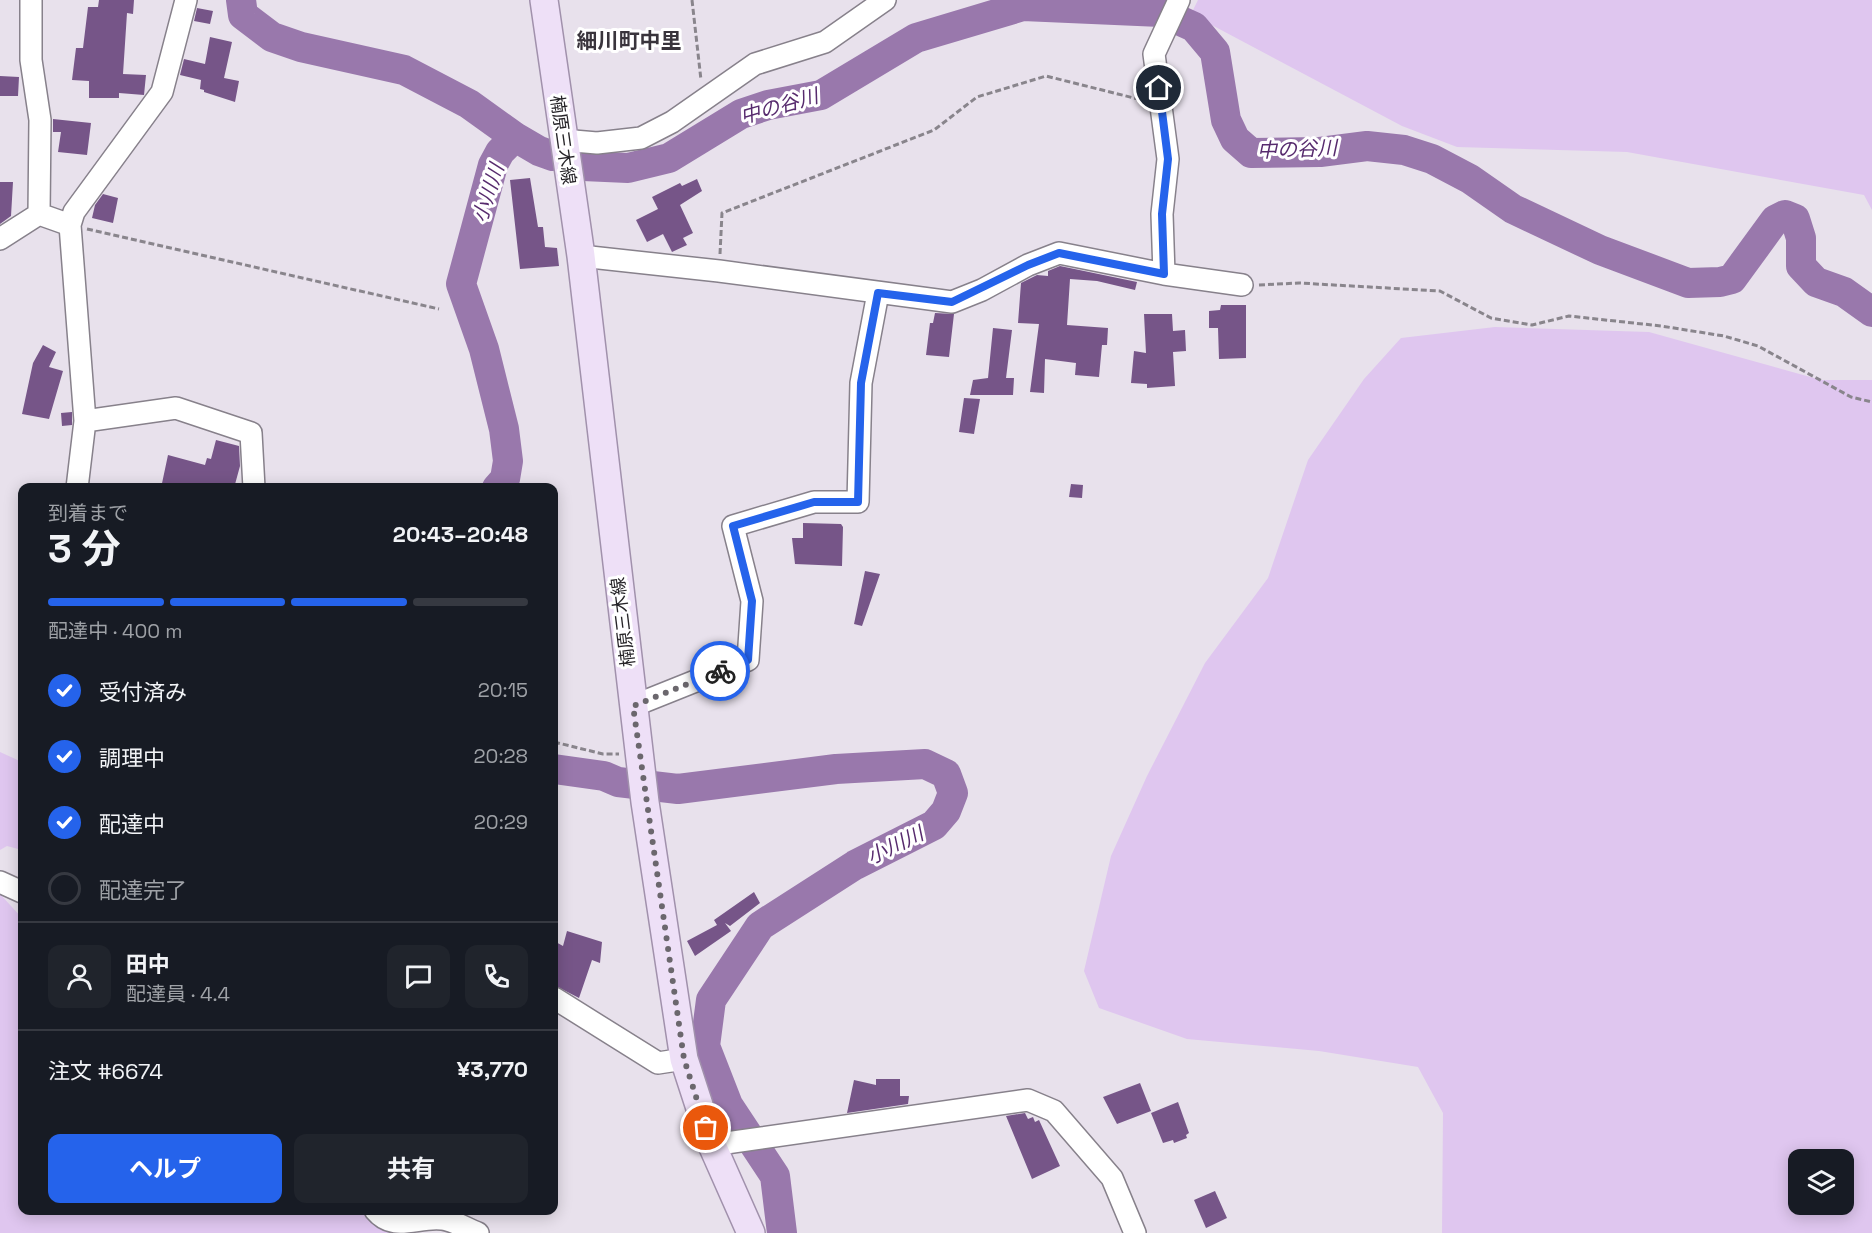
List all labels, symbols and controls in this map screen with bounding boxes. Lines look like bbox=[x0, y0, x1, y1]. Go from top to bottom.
district label: 細川町中里 bbox=[577, 27, 682, 54]
pin bbox=[1133, 62, 1184, 113]
icon: home bbox=[1142, 71, 1175, 104]
water label: 中の谷川 bbox=[737, 82, 823, 130]
street label: 楠原三木線 bbox=[546, 94, 581, 186]
water label: 中の谷川 bbox=[1257, 135, 1339, 163]
water label: 小川川 bbox=[466, 159, 510, 226]
text: 到着まで bbox=[48, 500, 128, 526]
text: 20:43–20:48 bbox=[393, 520, 528, 548]
text: 3 分 bbox=[48, 524, 121, 573]
street label: 楠原三木線 bbox=[606, 576, 639, 668]
text: 配達中 · 400 m bbox=[48, 618, 183, 644]
courier bbox=[690, 641, 750, 701]
icon: bike bbox=[704, 655, 737, 688]
icon: check bbox=[48, 674, 81, 707]
text: 20:15 bbox=[478, 677, 528, 703]
text: 受付済み bbox=[99, 678, 187, 706]
icon: check bbox=[48, 740, 81, 773]
text: 20:28 bbox=[474, 743, 528, 769]
text: 調理中 bbox=[99, 744, 165, 772]
icon: check bbox=[48, 806, 81, 839]
text: 20:29 bbox=[474, 809, 528, 835]
text: 配達中 bbox=[99, 810, 165, 838]
water label: 小川川 bbox=[862, 819, 929, 870]
text: 配達完了 bbox=[99, 876, 187, 904]
button: person bbox=[48, 945, 111, 1008]
button: chat bbox=[387, 945, 450, 1008]
button: phone bbox=[465, 945, 528, 1008]
text: 田中 bbox=[126, 950, 170, 978]
text: 配達員 · 4.4 bbox=[126, 981, 230, 1007]
text: ¥3,770 bbox=[457, 1055, 528, 1083]
text: 注文 #6674 bbox=[48, 1057, 163, 1085]
pin bbox=[680, 1102, 731, 1153]
icon: bag bbox=[689, 1111, 722, 1144]
button: ヘルプ bbox=[48, 1134, 282, 1203]
button: 共有 bbox=[294, 1134, 528, 1203]
map controls bbox=[1788, 1149, 1854, 1215]
button: layers bbox=[1788, 1149, 1854, 1215]

